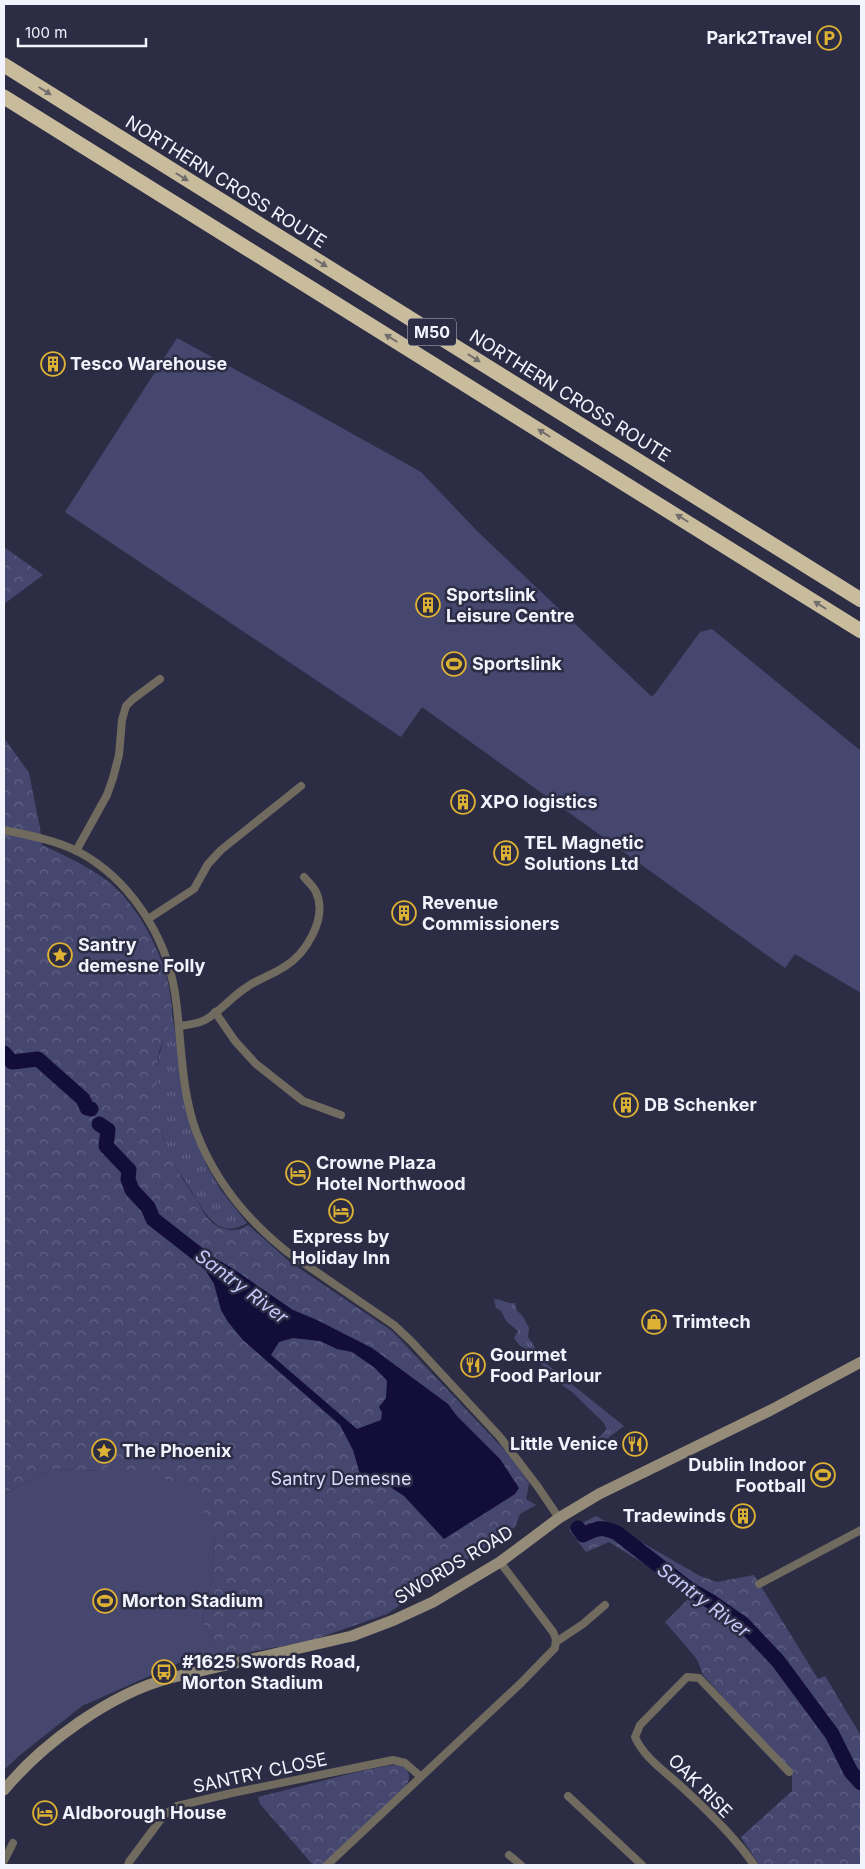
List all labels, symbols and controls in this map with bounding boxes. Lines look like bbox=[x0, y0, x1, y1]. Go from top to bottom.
scale bar bbox=[18, 15, 145, 47]
text: 100 m bbox=[25, 23, 67, 42]
parking icon: Park2Travel bbox=[816, 25, 842, 51]
place label: Park2Travel bbox=[706, 27, 812, 48]
one-way arrow bbox=[38, 86, 52, 95]
street label: NORTHERN CROSS ROUTE bbox=[122, 111, 331, 252]
one-way arrow bbox=[176, 173, 189, 182]
one-way arrow bbox=[314, 258, 327, 267]
road number: M50 bbox=[408, 318, 456, 346]
street label: NORTHERN CROSS ROUTE bbox=[466, 325, 675, 466]
one-way arrow bbox=[385, 333, 398, 342]
building icon: Tesco Warehouse bbox=[40, 351, 66, 377]
place label: Tesco Warehouse bbox=[70, 353, 228, 374]
one-way arrow bbox=[467, 353, 480, 362]
one-way arrow bbox=[538, 428, 551, 437]
one-way arrow bbox=[676, 514, 689, 523]
place label: Sportslink Leisure Centre bbox=[446, 584, 575, 626]
building icon: Sportslink Leisure Centre bbox=[415, 592, 441, 618]
one-way arrow bbox=[813, 600, 827, 609]
sports icon: Sportslink bbox=[441, 651, 467, 677]
place label: Sportslink bbox=[472, 653, 562, 674]
building icon: XPO logistics bbox=[450, 789, 476, 815]
place label: XPO logistics bbox=[480, 791, 597, 812]
place label: TEL Magnetic Solutions Ltd bbox=[524, 832, 644, 874]
building icon: TEL Magnetic Solutions Ltd bbox=[493, 840, 519, 866]
place label: Revenue Commissioners bbox=[422, 892, 560, 934]
building icon: Revenue Commissioners bbox=[391, 900, 417, 926]
place label: Santry demesne Folly bbox=[78, 934, 206, 976]
place icon: Santry demesne Folly bbox=[47, 942, 73, 968]
building icon: DB Schenker bbox=[613, 1092, 639, 1118]
place label: DB Schenker bbox=[644, 1094, 757, 1115]
place label: Crowne Plaza Hotel Northwood bbox=[316, 1152, 466, 1194]
hotel icon: Crowne Plaza Hotel Northwood bbox=[285, 1160, 311, 1186]
hotel icon: Express by Holiday Inn bbox=[328, 1198, 354, 1224]
place label: Express by Holiday Inn bbox=[292, 1226, 390, 1268]
water label: Santry River bbox=[191, 1244, 293, 1329]
shop icon: Trimtech bbox=[641, 1309, 667, 1335]
place label: Trimtech bbox=[672, 1311, 751, 1332]
place label: Gourmet Food Parlour bbox=[490, 1344, 602, 1386]
restaurant icon: Gourmet Food Parlour bbox=[460, 1352, 486, 1378]
restaurant icon: Little Venice bbox=[622, 1431, 648, 1457]
place label: Little Venice bbox=[510, 1433, 618, 1454]
place icon: The Phoenix bbox=[91, 1438, 117, 1464]
place label: The Phoenix bbox=[122, 1440, 232, 1461]
place label: Dublin Indoor Football bbox=[688, 1454, 806, 1496]
sports icon: Dublin Indoor Football bbox=[810, 1462, 836, 1488]
park label: Santry Demesne bbox=[271, 1468, 411, 1489]
building icon: Tradewinds bbox=[730, 1503, 756, 1529]
place label: Tradewinds bbox=[623, 1505, 726, 1526]
street label: SWORDS ROAD bbox=[391, 1521, 517, 1608]
water label: Santry River bbox=[653, 1558, 755, 1643]
sports icon: Morton Stadium bbox=[92, 1588, 118, 1614]
place label: Morton Stadium bbox=[122, 1590, 263, 1611]
place label: #1625 Swords Road, Morton Stadium bbox=[182, 1651, 361, 1693]
bus stop icon: #1625 Swords Road, Morton Stadium bbox=[151, 1659, 177, 1685]
street label: SANTRY CLOSE bbox=[191, 1748, 329, 1797]
street label: OAK RISE bbox=[664, 1749, 737, 1822]
hotel icon: Aldborough House bbox=[32, 1800, 58, 1826]
place label: Aldborough House bbox=[62, 1802, 227, 1823]

